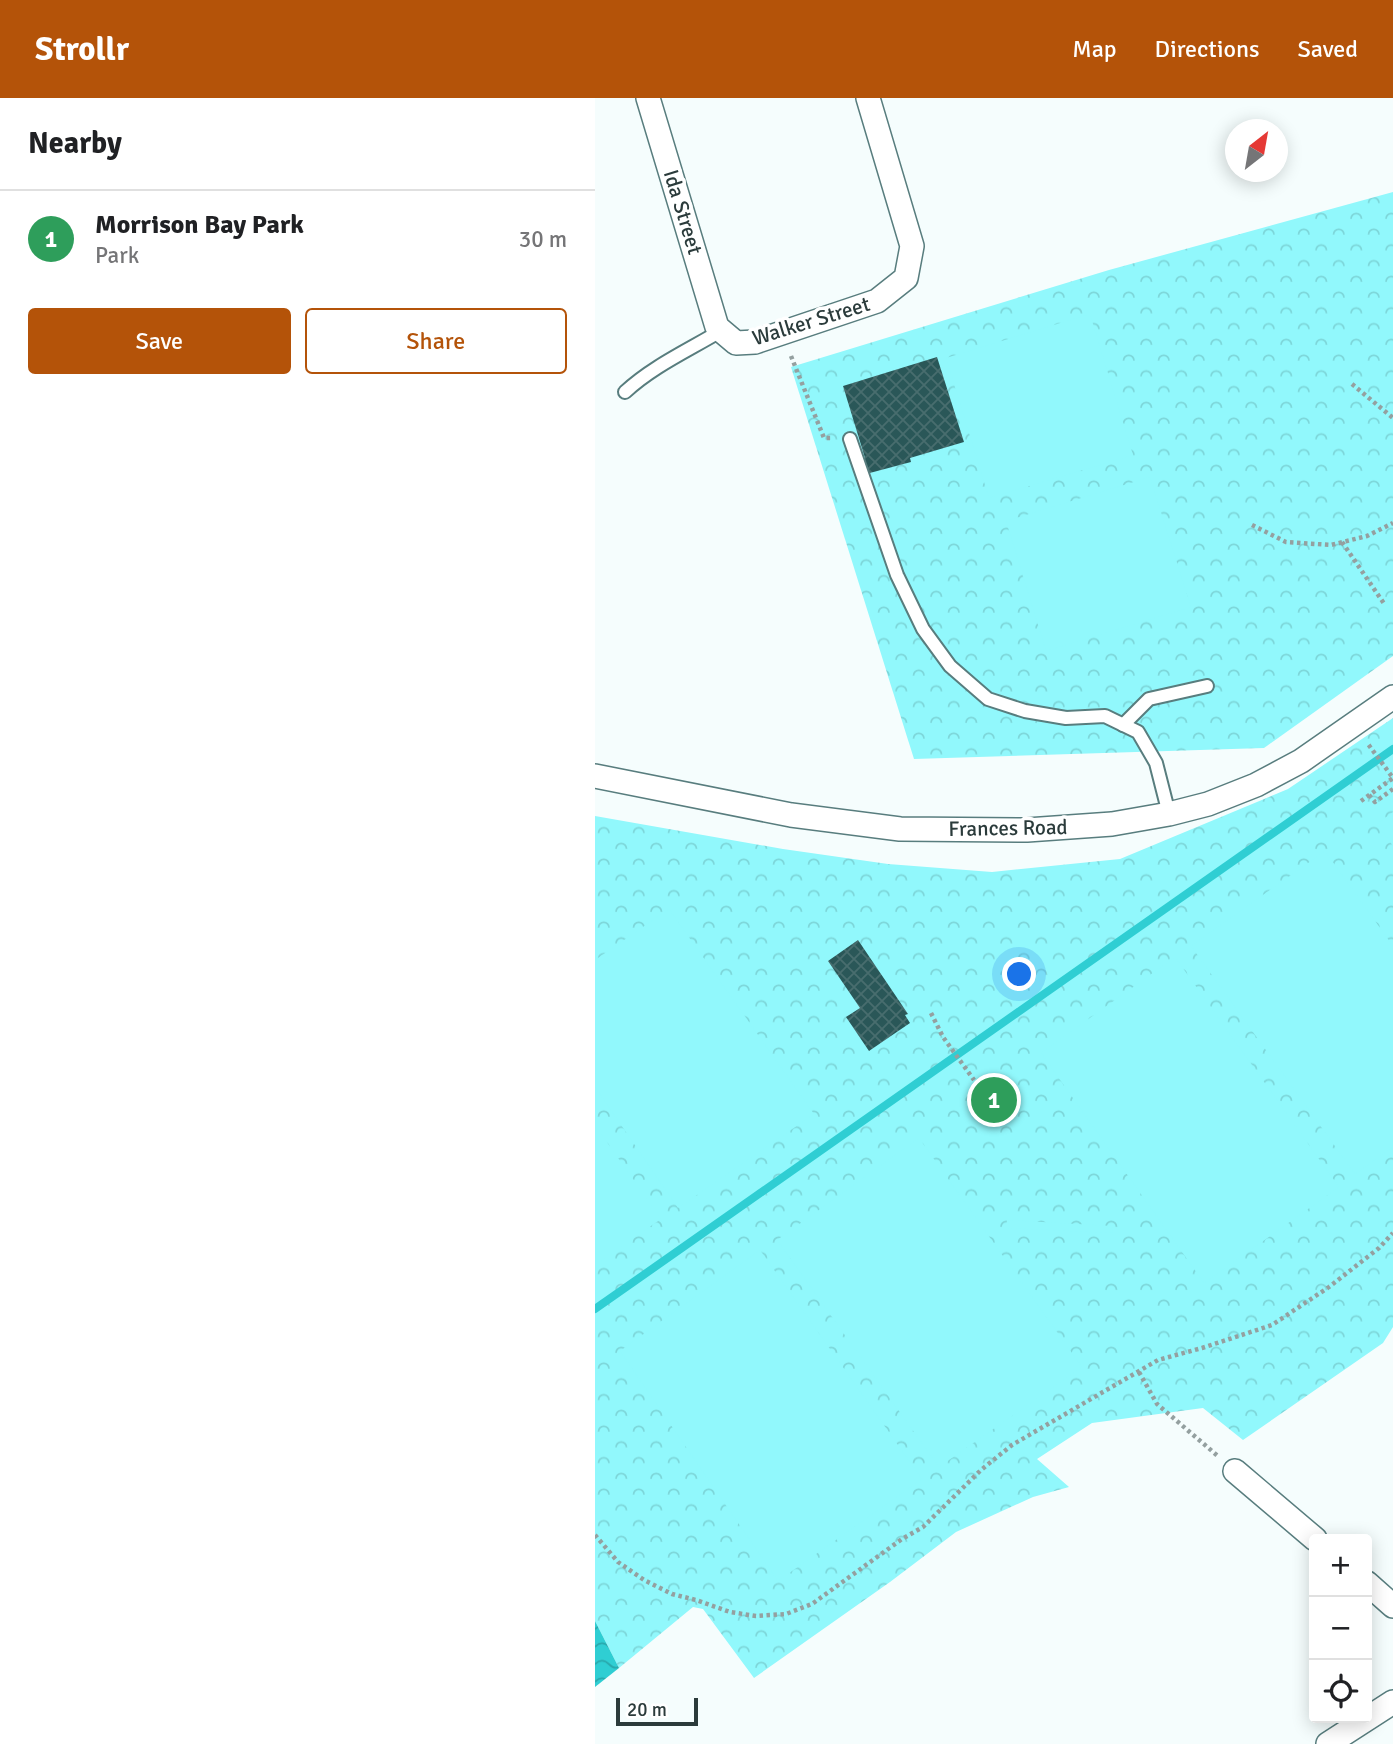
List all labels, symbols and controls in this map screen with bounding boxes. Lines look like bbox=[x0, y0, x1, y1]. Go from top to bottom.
text: Strollr bbox=[35, 29, 129, 70]
text: Map bbox=[1072, 34, 1117, 64]
text: Directions bbox=[1155, 34, 1260, 64]
text: Saved bbox=[1298, 34, 1358, 64]
north arrow bbox=[1225, 119, 1288, 182]
text: Nearby bbox=[28, 125, 122, 162]
street label: Ida Street bbox=[658, 166, 708, 258]
text: Morrison Bay Park bbox=[95, 209, 304, 241]
text: 1 bbox=[45, 225, 57, 254]
text: 30 m bbox=[519, 225, 567, 254]
text: Park bbox=[95, 241, 139, 270]
street label: Walker Street bbox=[749, 291, 873, 351]
button: Save bbox=[28, 308, 291, 374]
button: Share bbox=[305, 308, 567, 374]
street label: Frances Road bbox=[948, 814, 1068, 842]
your location bbox=[1002, 957, 1036, 991]
pin: 1 bbox=[971, 1074, 1017, 1126]
map controls bbox=[1309, 1534, 1372, 1723]
button: + bbox=[1309, 1534, 1372, 1597]
button: − bbox=[1309, 1597, 1372, 1660]
button: locate bbox=[1309, 1660, 1372, 1723]
scale bar bbox=[616, 1695, 698, 1727]
text: 20 m bbox=[627, 1698, 667, 1722]

